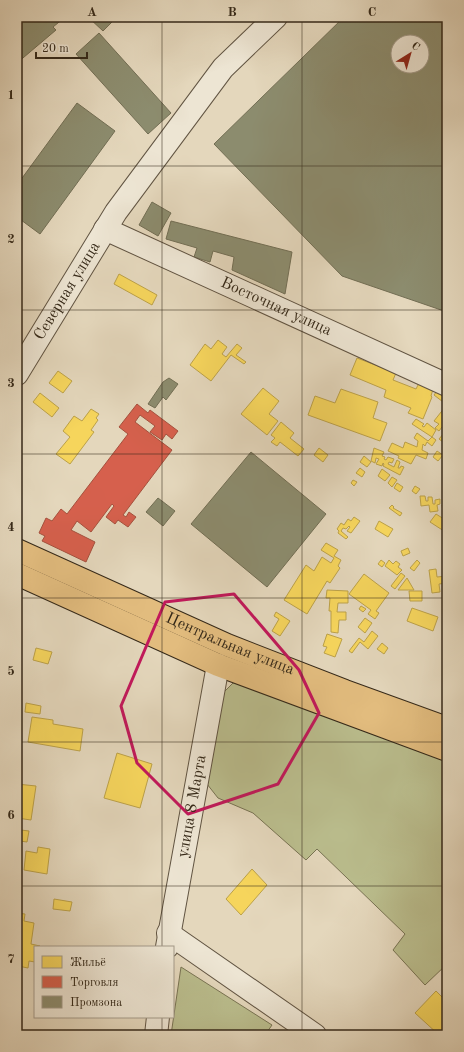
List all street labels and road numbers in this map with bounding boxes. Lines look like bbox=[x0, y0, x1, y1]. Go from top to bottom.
street label: Северная улица bbox=[32, 239, 104, 343]
street label: Восточная улица bbox=[218, 275, 334, 339]
street label: Центральная улица bbox=[163, 610, 297, 678]
street label: улица 8 Марта bbox=[175, 753, 210, 859]

